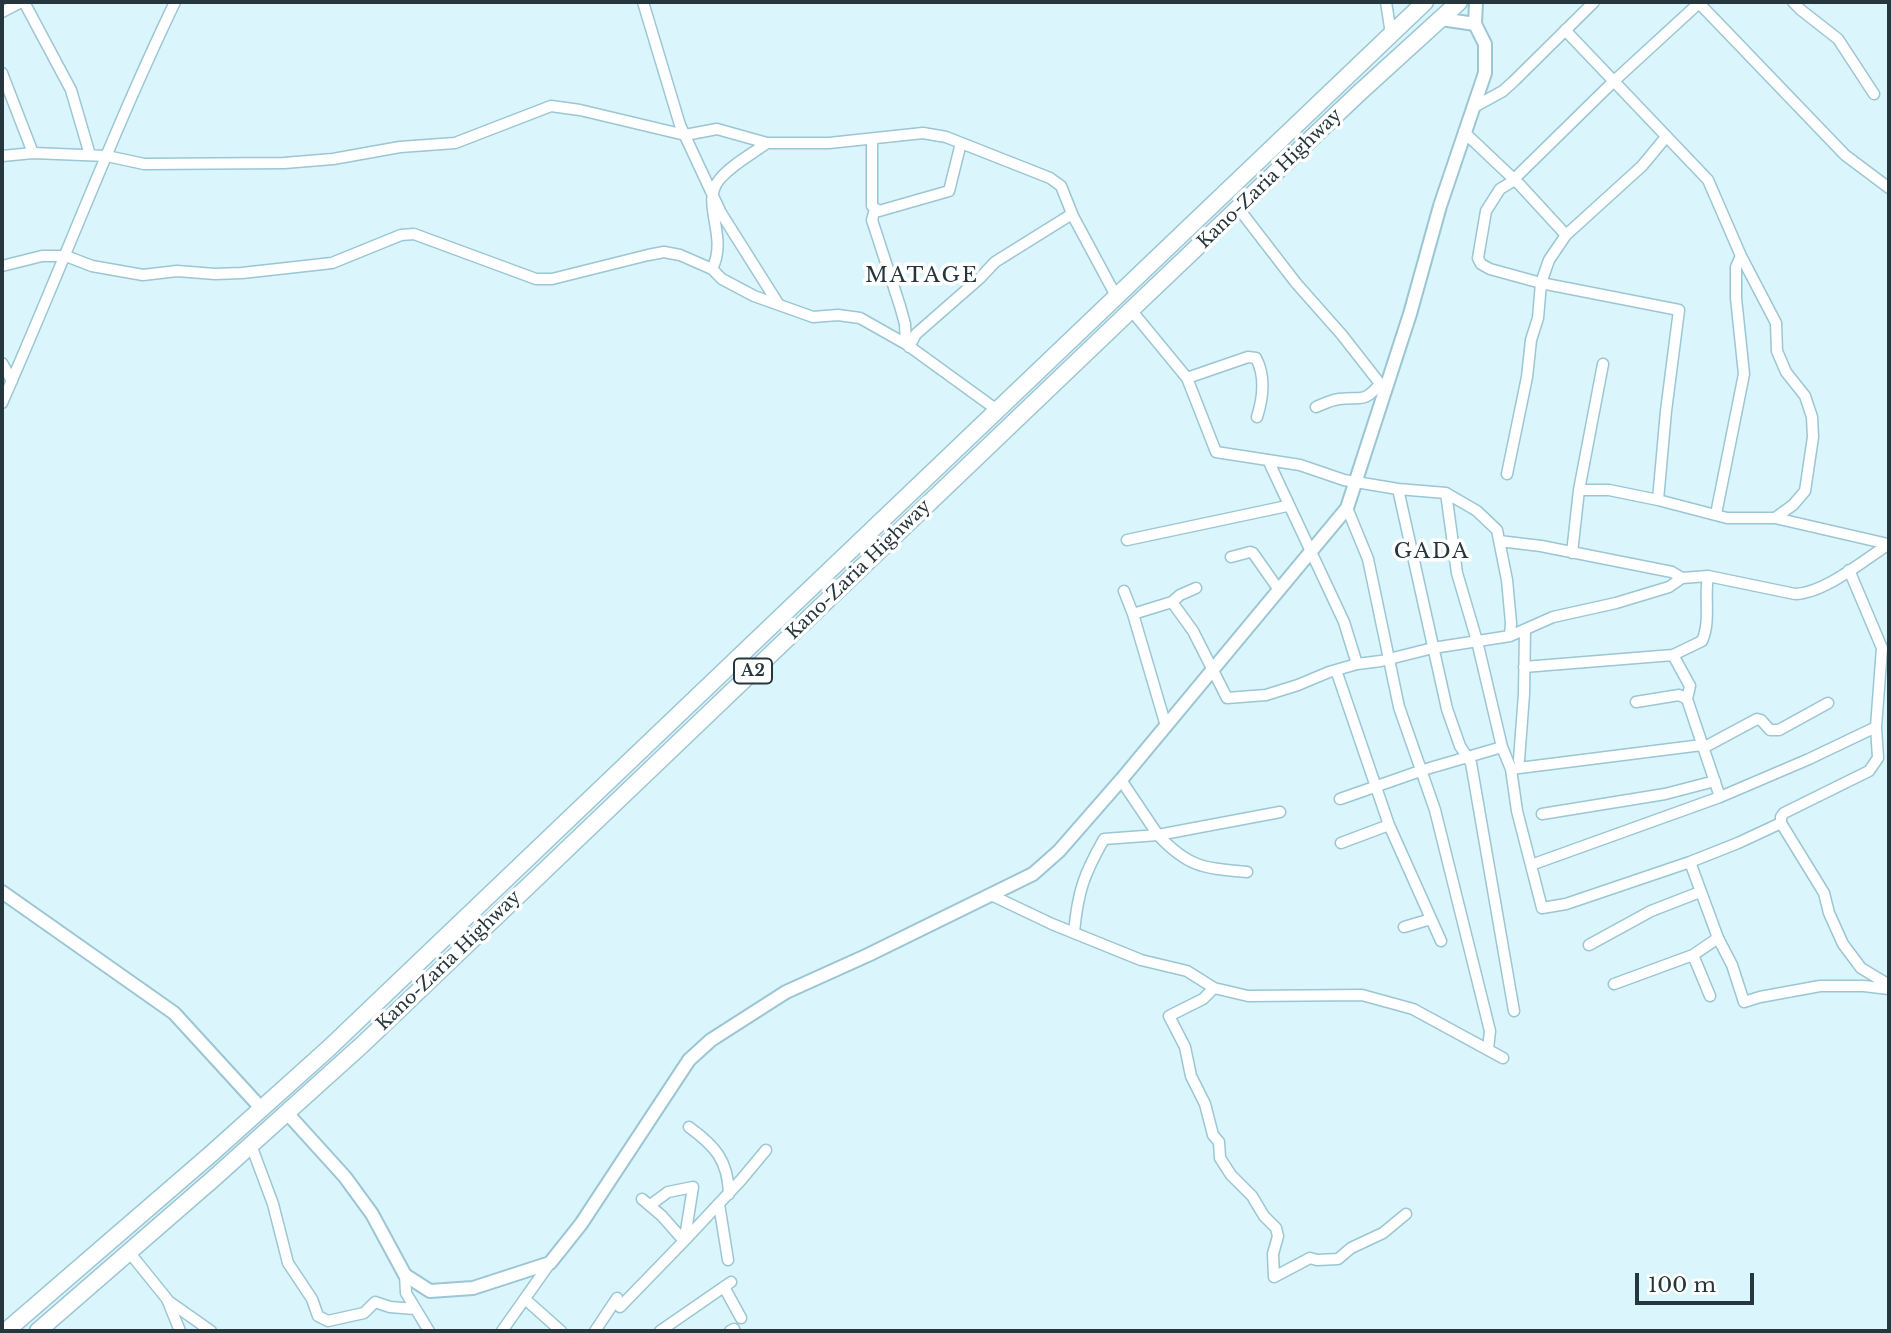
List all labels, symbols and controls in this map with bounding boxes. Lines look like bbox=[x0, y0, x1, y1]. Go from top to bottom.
street label: Kano-Zaria Highway bbox=[1193, 105, 1347, 253]
district label: MATAGE bbox=[866, 263, 978, 289]
street label: Kano-Zaria Highway bbox=[782, 496, 936, 644]
district label: GADA bbox=[1394, 539, 1470, 565]
road number: A2 bbox=[734, 658, 772, 684]
street label: Kano-Zaria Highway bbox=[372, 887, 526, 1035]
scale bar bbox=[1639, 1260, 1758, 1304]
text: 100 m bbox=[1648, 1272, 1716, 1298]

